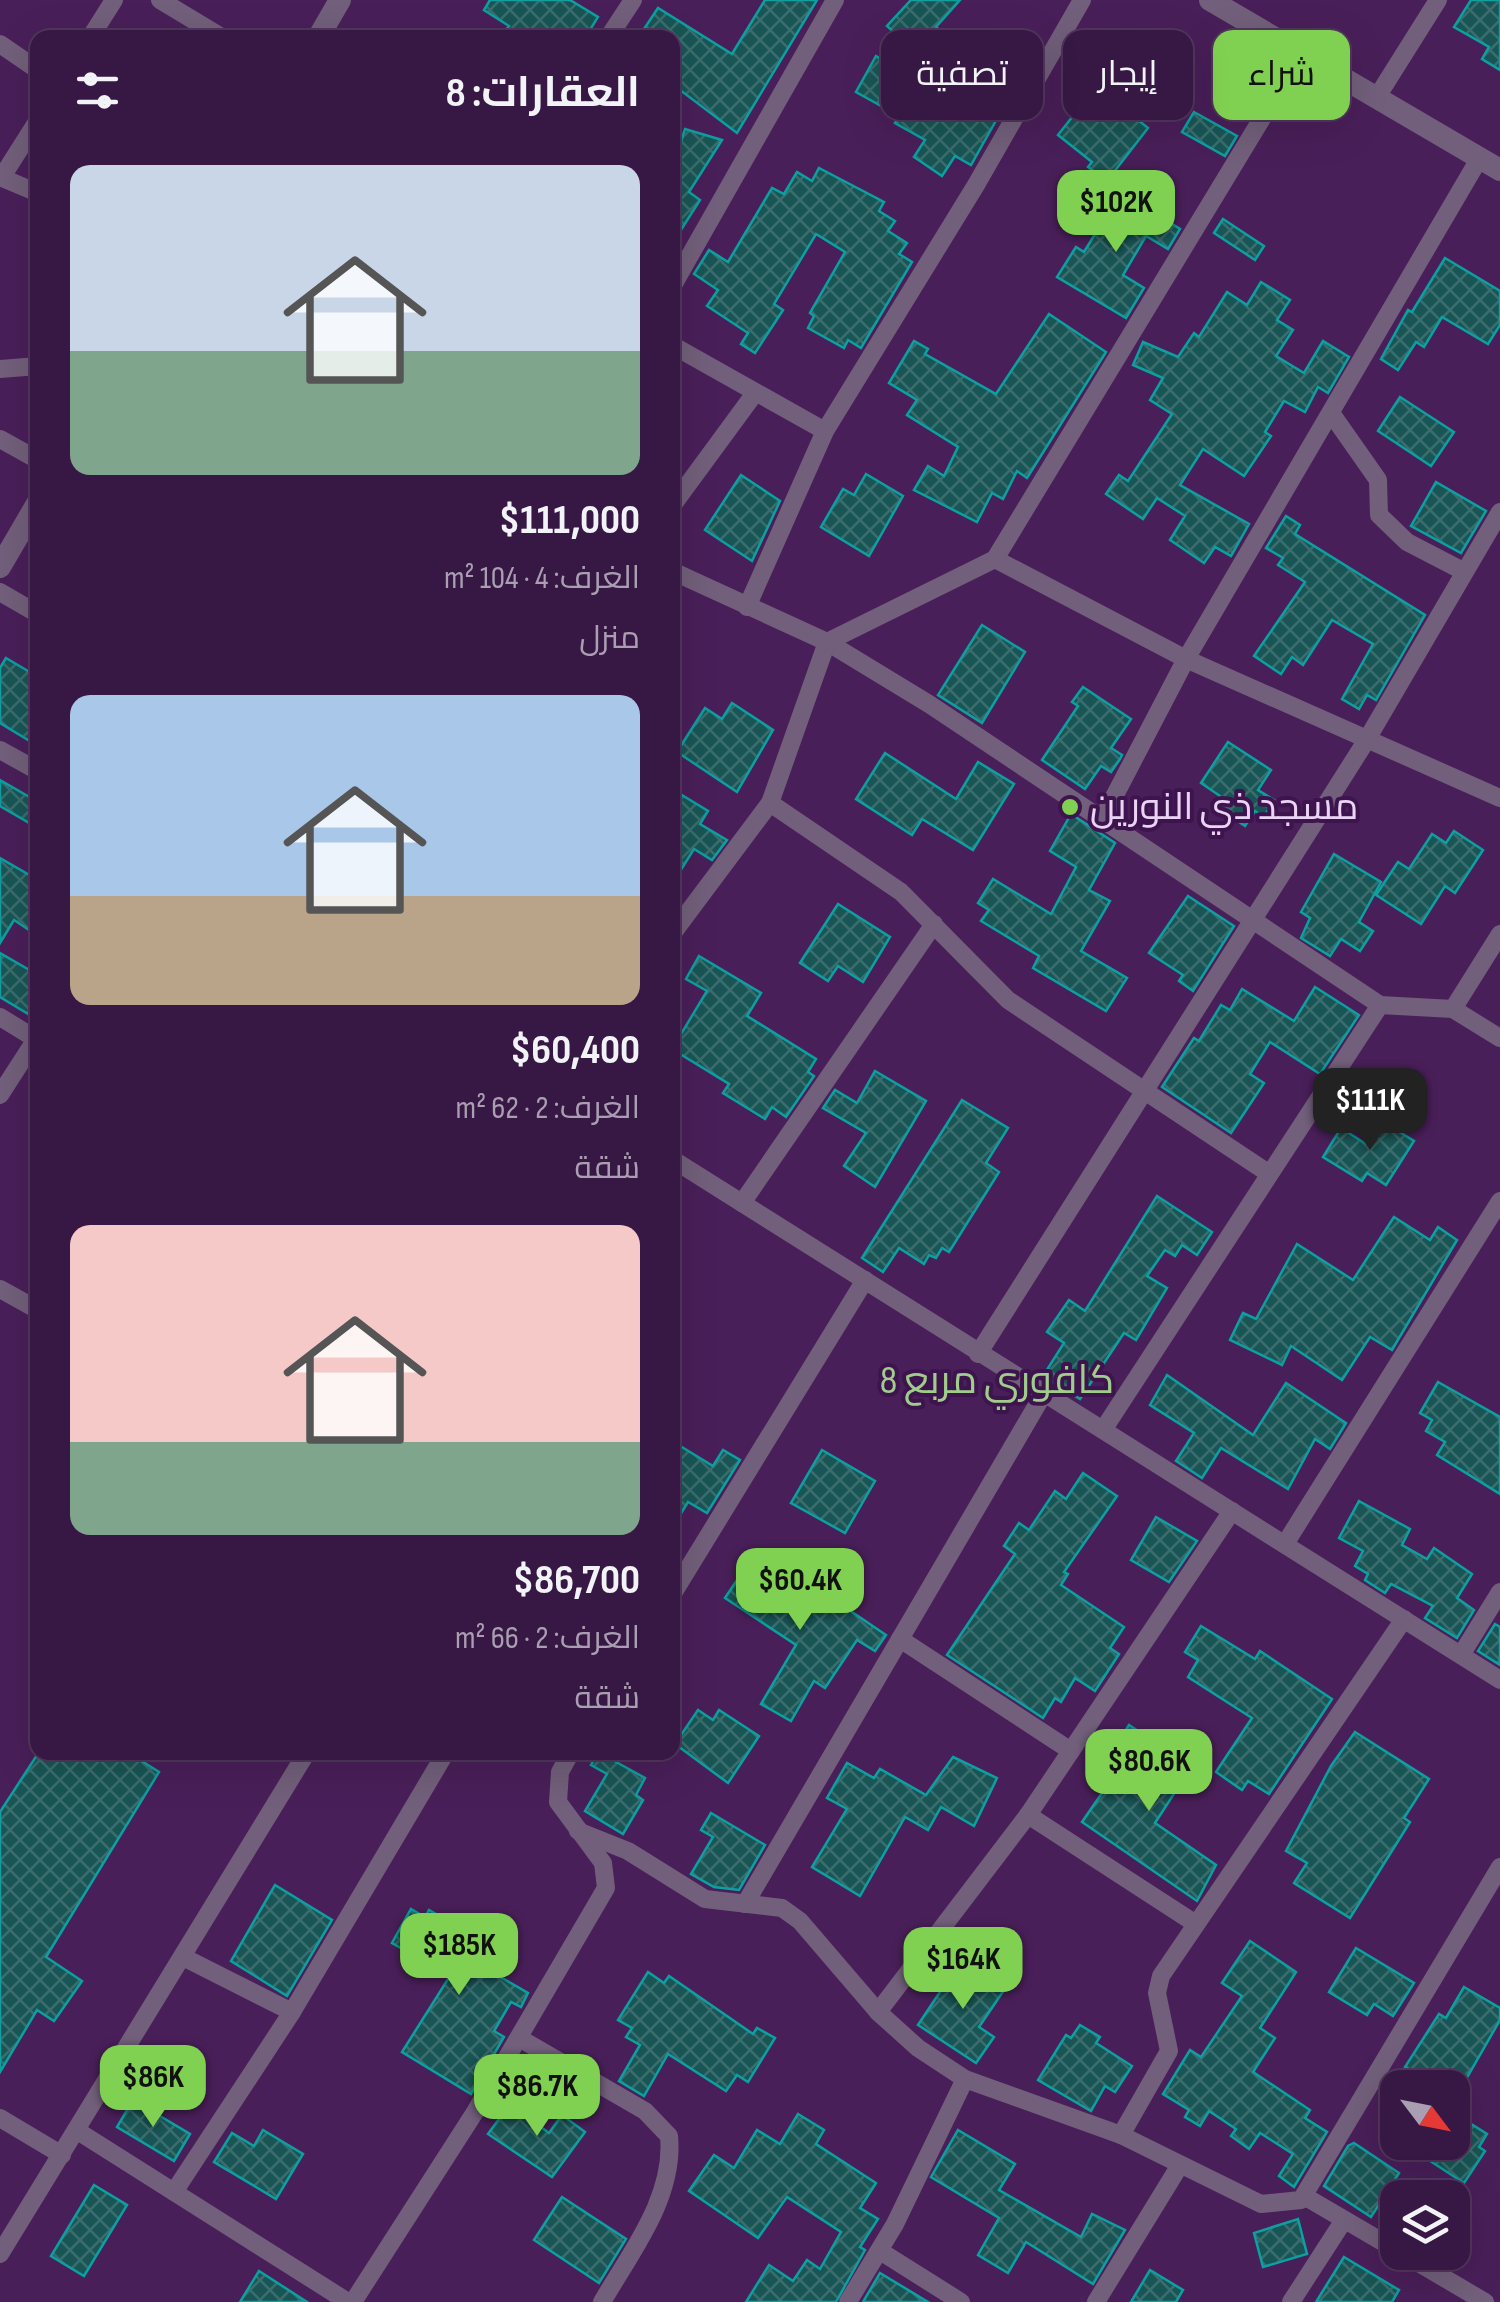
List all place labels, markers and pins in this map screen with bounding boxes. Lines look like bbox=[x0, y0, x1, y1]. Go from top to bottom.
pin: $102K bbox=[1046, 170, 1186, 255]
place label: مسجد ذي النورين bbox=[1090, 785, 1358, 835]
marker: مسجد ذي النورين bbox=[1059, 796, 1081, 818]
pin: $111K bbox=[1300, 1068, 1440, 1153]
pin: $60.4K bbox=[719, 1548, 881, 1633]
pin: $80.6K bbox=[1068, 1729, 1230, 1814]
pin: $185K bbox=[389, 1913, 529, 1998]
pin: $164K bbox=[893, 1927, 1033, 2012]
pin: $86K bbox=[94, 2045, 212, 2130]
pin: $86.7K bbox=[456, 2054, 618, 2139]

